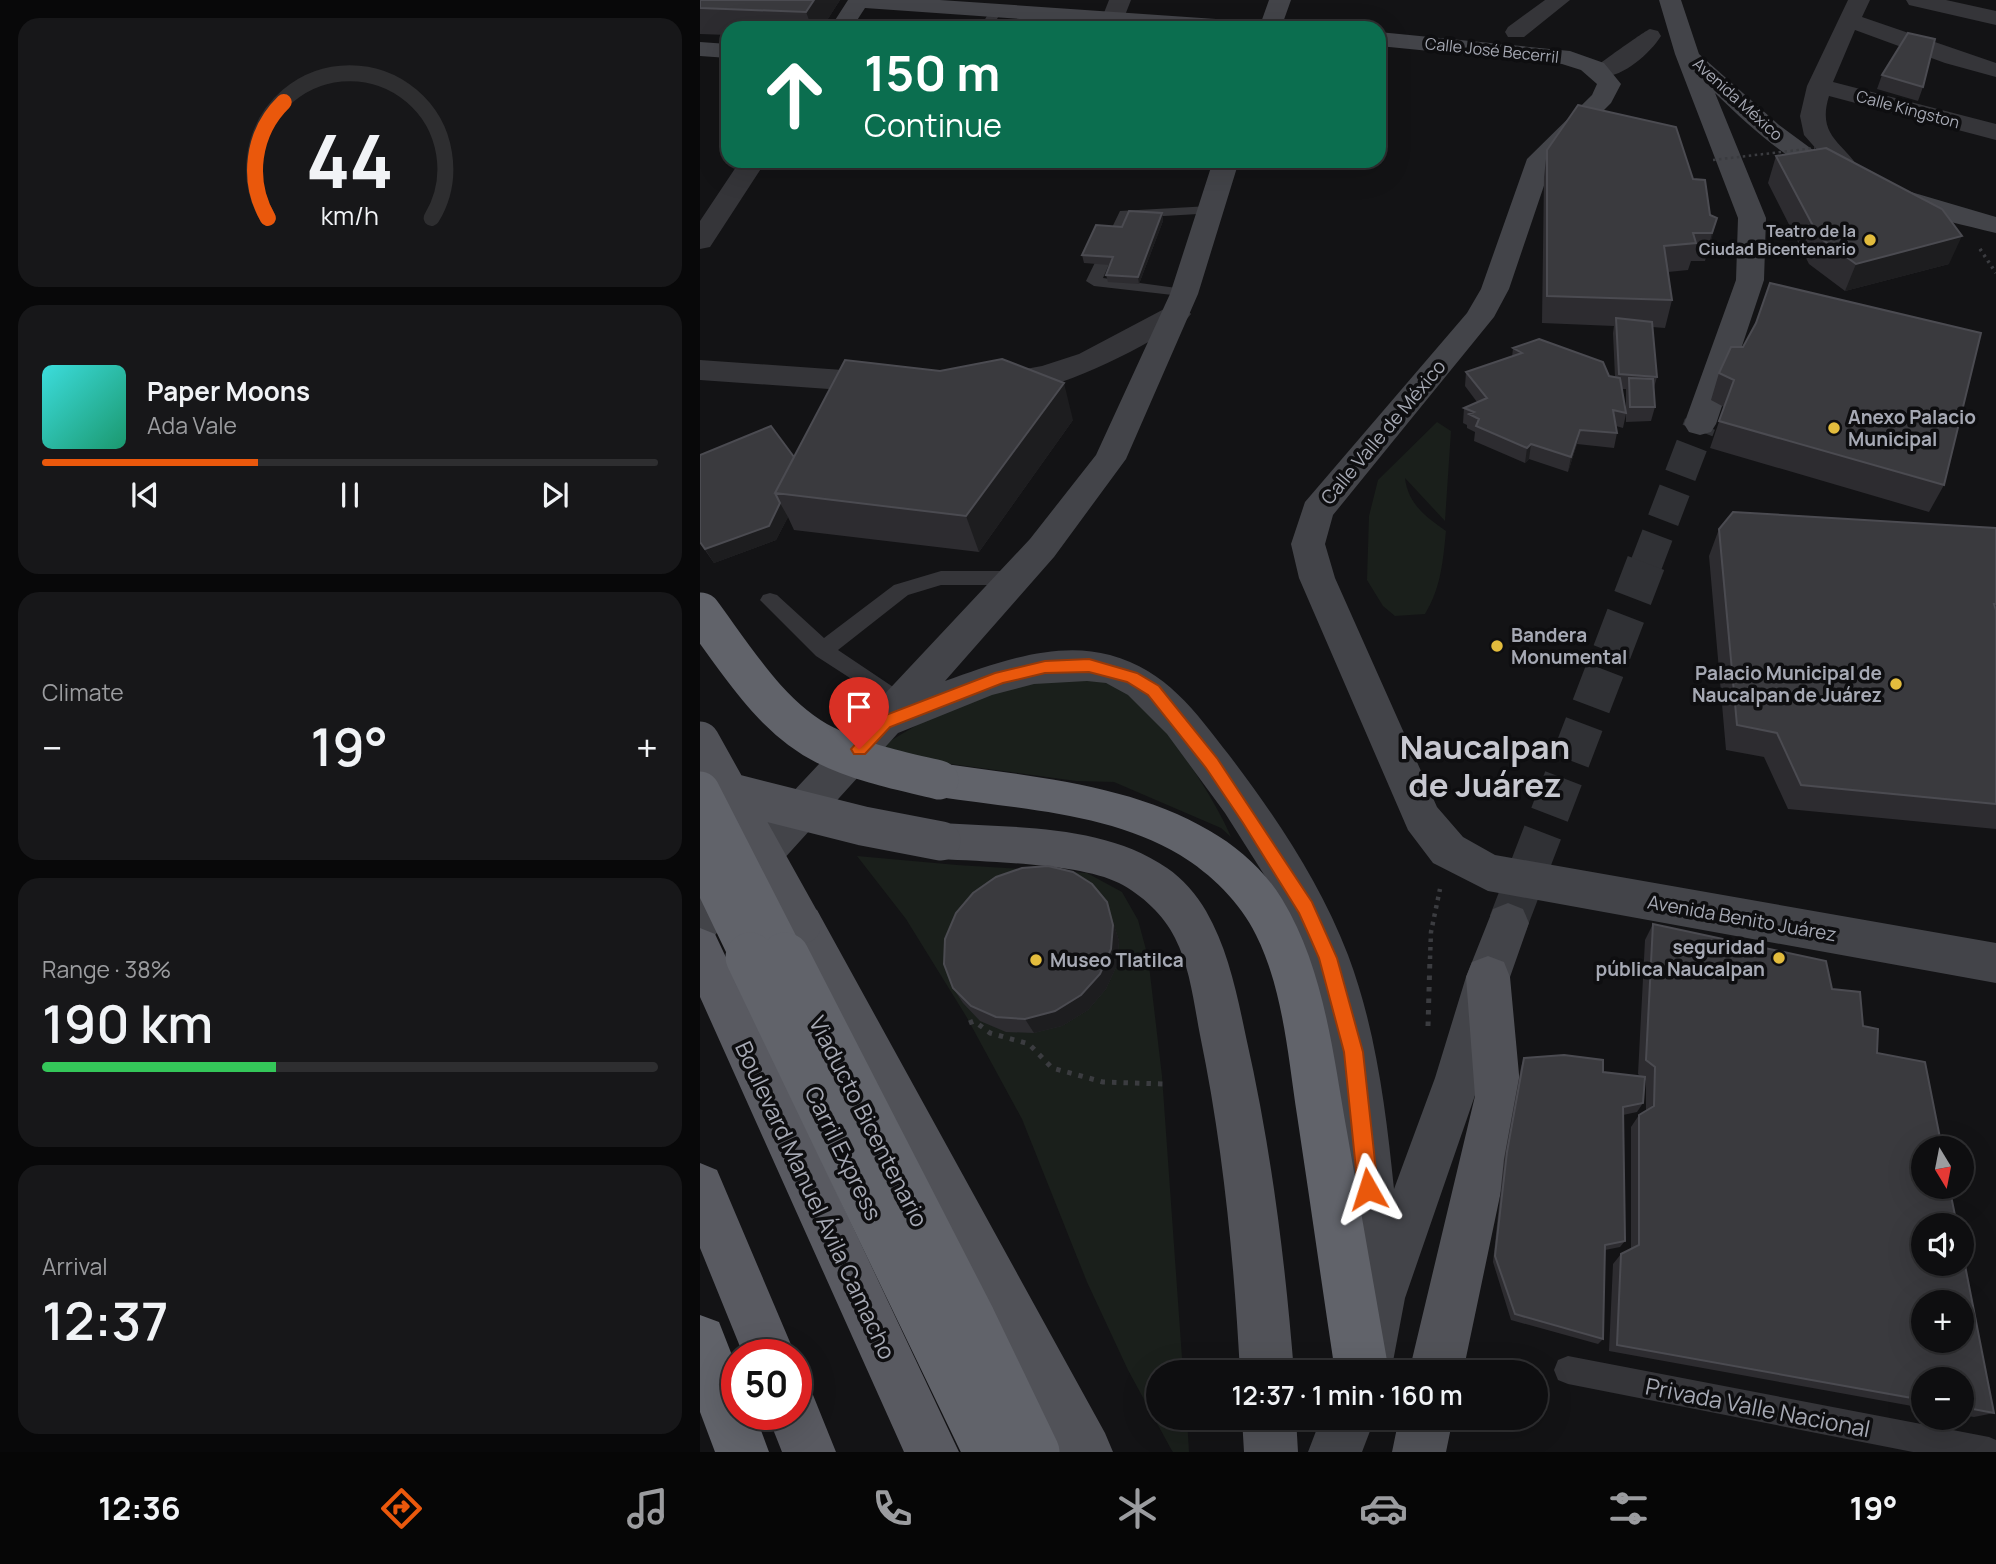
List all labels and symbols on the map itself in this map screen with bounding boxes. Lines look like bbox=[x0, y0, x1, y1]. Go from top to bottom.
street label: Calle José Becerril bbox=[1424, 32, 1560, 68]
street label: Avenida México bbox=[1688, 53, 1788, 145]
street label: Calle Kingston bbox=[1854, 85, 1962, 133]
place label: Teatro de la Ciudad Bicentenario bbox=[1699, 220, 1856, 260]
marker: Teatro de la Ciudad Bicentenario bbox=[1862, 232, 1878, 248]
street label: Calle Valle de México bbox=[1315, 354, 1451, 510]
place label: Anexo Palacio Municipal bbox=[1848, 404, 1976, 452]
marker: Anexo Palacio Municipal bbox=[1826, 420, 1842, 436]
place label: Bandera Monumental bbox=[1511, 622, 1627, 670]
marker: Bandera Monumental bbox=[1489, 638, 1505, 654]
place label: Palacio Municipal de Naucalpan de Juárez bbox=[1692, 660, 1882, 708]
marker: Palacio Municipal de Naucalpan de Juárez bbox=[1888, 676, 1904, 692]
pin bbox=[829, 677, 889, 749]
district label: Naucalpan de Juárez bbox=[1400, 724, 1570, 807]
street label: Avenida Benito Juárez bbox=[1645, 889, 1839, 947]
place label: seguridad pública Naucalpan bbox=[1595, 934, 1765, 982]
place label: Museo Tlatilca bbox=[1050, 947, 1184, 973]
marker: seguridad pública Naucalpan bbox=[1771, 950, 1787, 966]
marker: Museo Tlatilca bbox=[1028, 952, 1044, 968]
street label: Viaducto Bicentenario bbox=[802, 1010, 936, 1232]
street label: Boulevard Manuel Ávila Camacho bbox=[728, 1036, 904, 1364]
street label: Carril Express bbox=[798, 1081, 890, 1225]
north arrow bbox=[1911, 1136, 1974, 1199]
position arrow bbox=[1331, 1152, 1405, 1226]
speed limit sign: 50 bbox=[721, 1339, 812, 1430]
street label: Privada Valle Nacional bbox=[1643, 1370, 1873, 1444]

